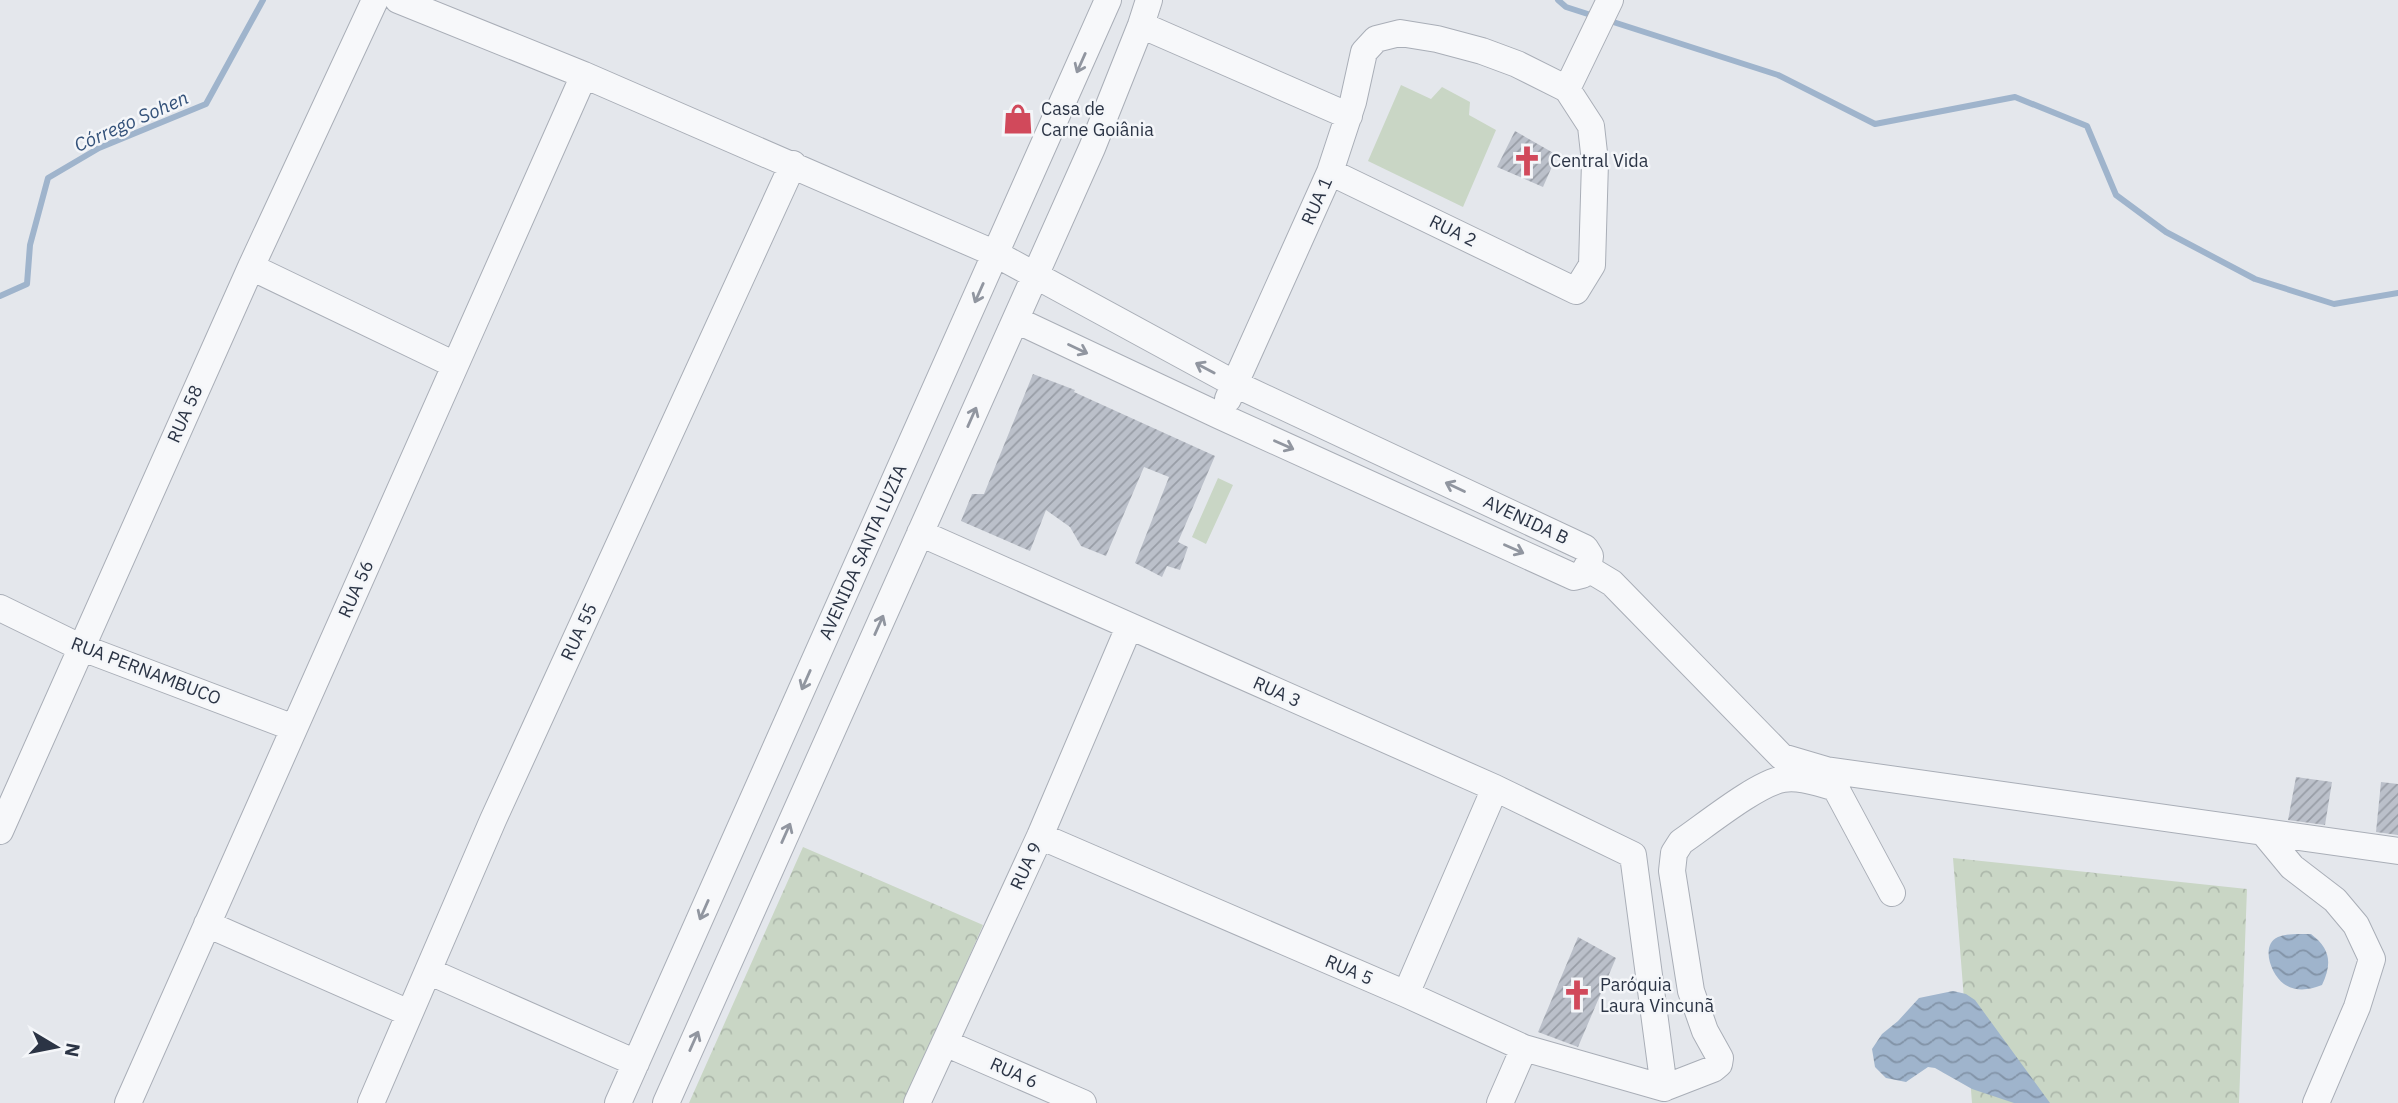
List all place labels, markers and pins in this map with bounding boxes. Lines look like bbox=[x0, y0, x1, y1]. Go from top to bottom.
place label: Casa de Carne Goiânia bbox=[1041, 97, 1154, 141]
shop icon: Casa de Carne Goiânia bbox=[1001, 102, 1035, 136]
church icon: Central Vida bbox=[1510, 144, 1544, 178]
place label: Central Vida bbox=[1550, 149, 1649, 172]
place label: Paróquia Laura Vincunã bbox=[1600, 973, 1714, 1017]
church icon: Paróquia Laura Vincunã bbox=[1560, 978, 1594, 1012]

